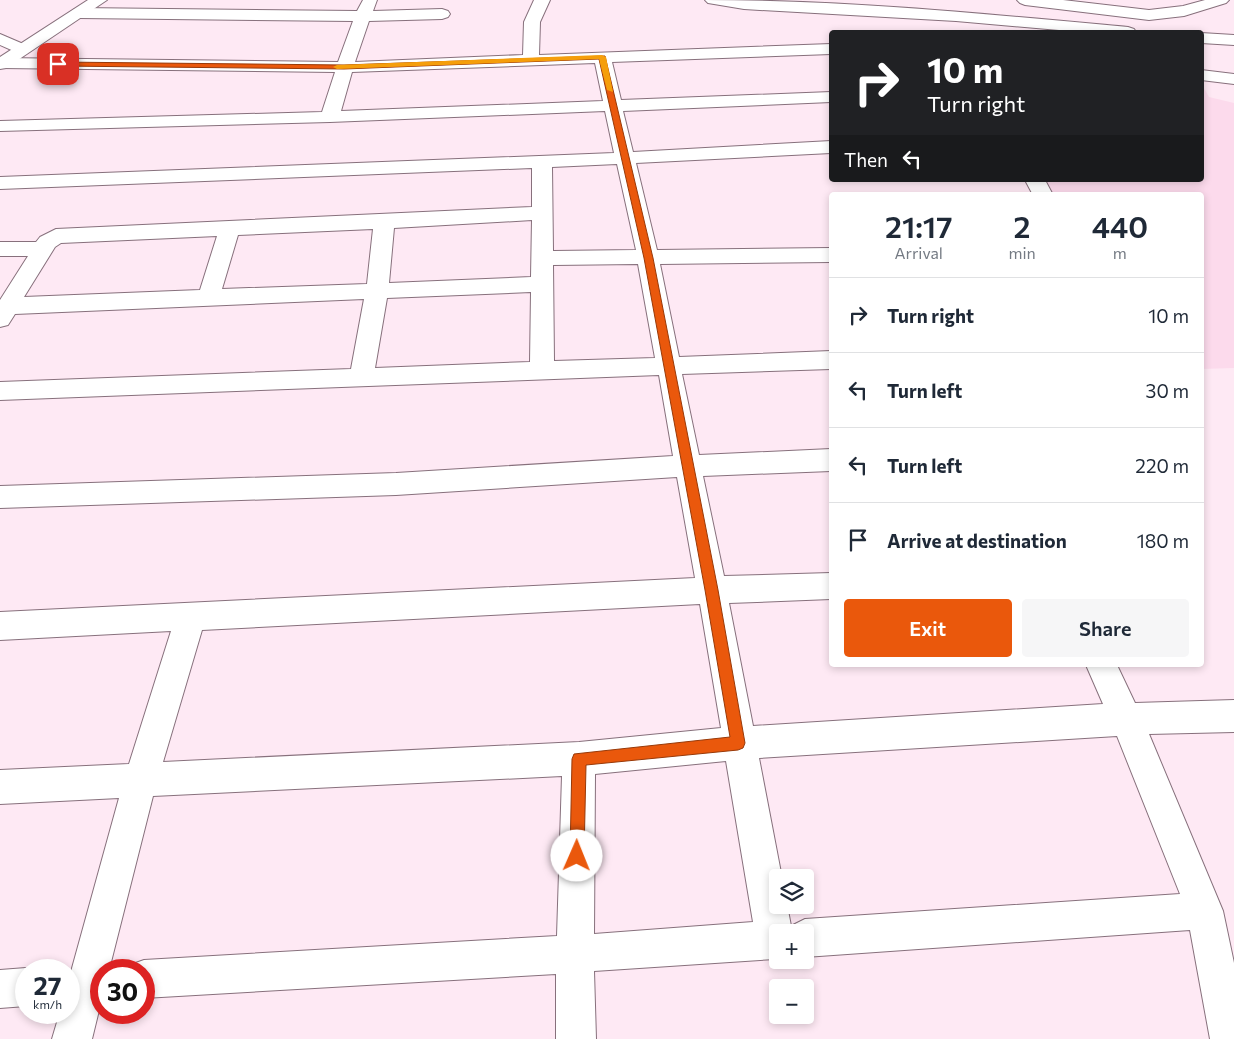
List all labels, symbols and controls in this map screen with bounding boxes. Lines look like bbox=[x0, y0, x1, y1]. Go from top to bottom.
pin bbox=[37, 43, 79, 85]
text: 10 m bbox=[927, 47, 1003, 90]
icon: arrive bbox=[44, 50, 72, 78]
icon: right bbox=[844, 50, 909, 115]
text: Turn right bbox=[927, 90, 1025, 117]
icon: left bbox=[898, 145, 926, 173]
text: Then bbox=[844, 148, 888, 171]
text: 21:17 bbox=[885, 207, 952, 244]
text: 2 bbox=[1014, 207, 1031, 244]
text: 440 bbox=[1092, 207, 1148, 244]
text: Arrival bbox=[895, 243, 943, 262]
text: min bbox=[1008, 243, 1036, 262]
text: m bbox=[1113, 243, 1127, 262]
icon: right bbox=[844, 301, 872, 329]
text: Turn right bbox=[887, 304, 974, 327]
text: 10 m bbox=[1148, 304, 1189, 327]
icon: left bbox=[844, 376, 872, 404]
text: Turn left bbox=[887, 379, 962, 402]
text: 30 m bbox=[1146, 379, 1189, 402]
icon: left bbox=[844, 451, 872, 479]
text: Turn left bbox=[887, 454, 962, 477]
text: 220 m bbox=[1135, 454, 1189, 477]
icon: arrive bbox=[844, 526, 872, 554]
text: Arrive at destination bbox=[887, 529, 1067, 552]
text: 180 m bbox=[1137, 529, 1189, 552]
button: Exit bbox=[844, 599, 1012, 657]
button: Share bbox=[1022, 599, 1189, 657]
position arrow bbox=[550, 829, 602, 881]
map controls bbox=[769, 869, 814, 1024]
button: layers bbox=[769, 869, 814, 914]
button: + bbox=[769, 924, 814, 969]
speed limit sign: 30 bbox=[90, 959, 155, 1024]
text: 27 bbox=[34, 970, 61, 1000]
button: − bbox=[769, 979, 814, 1024]
text: km/h bbox=[33, 997, 62, 1011]

